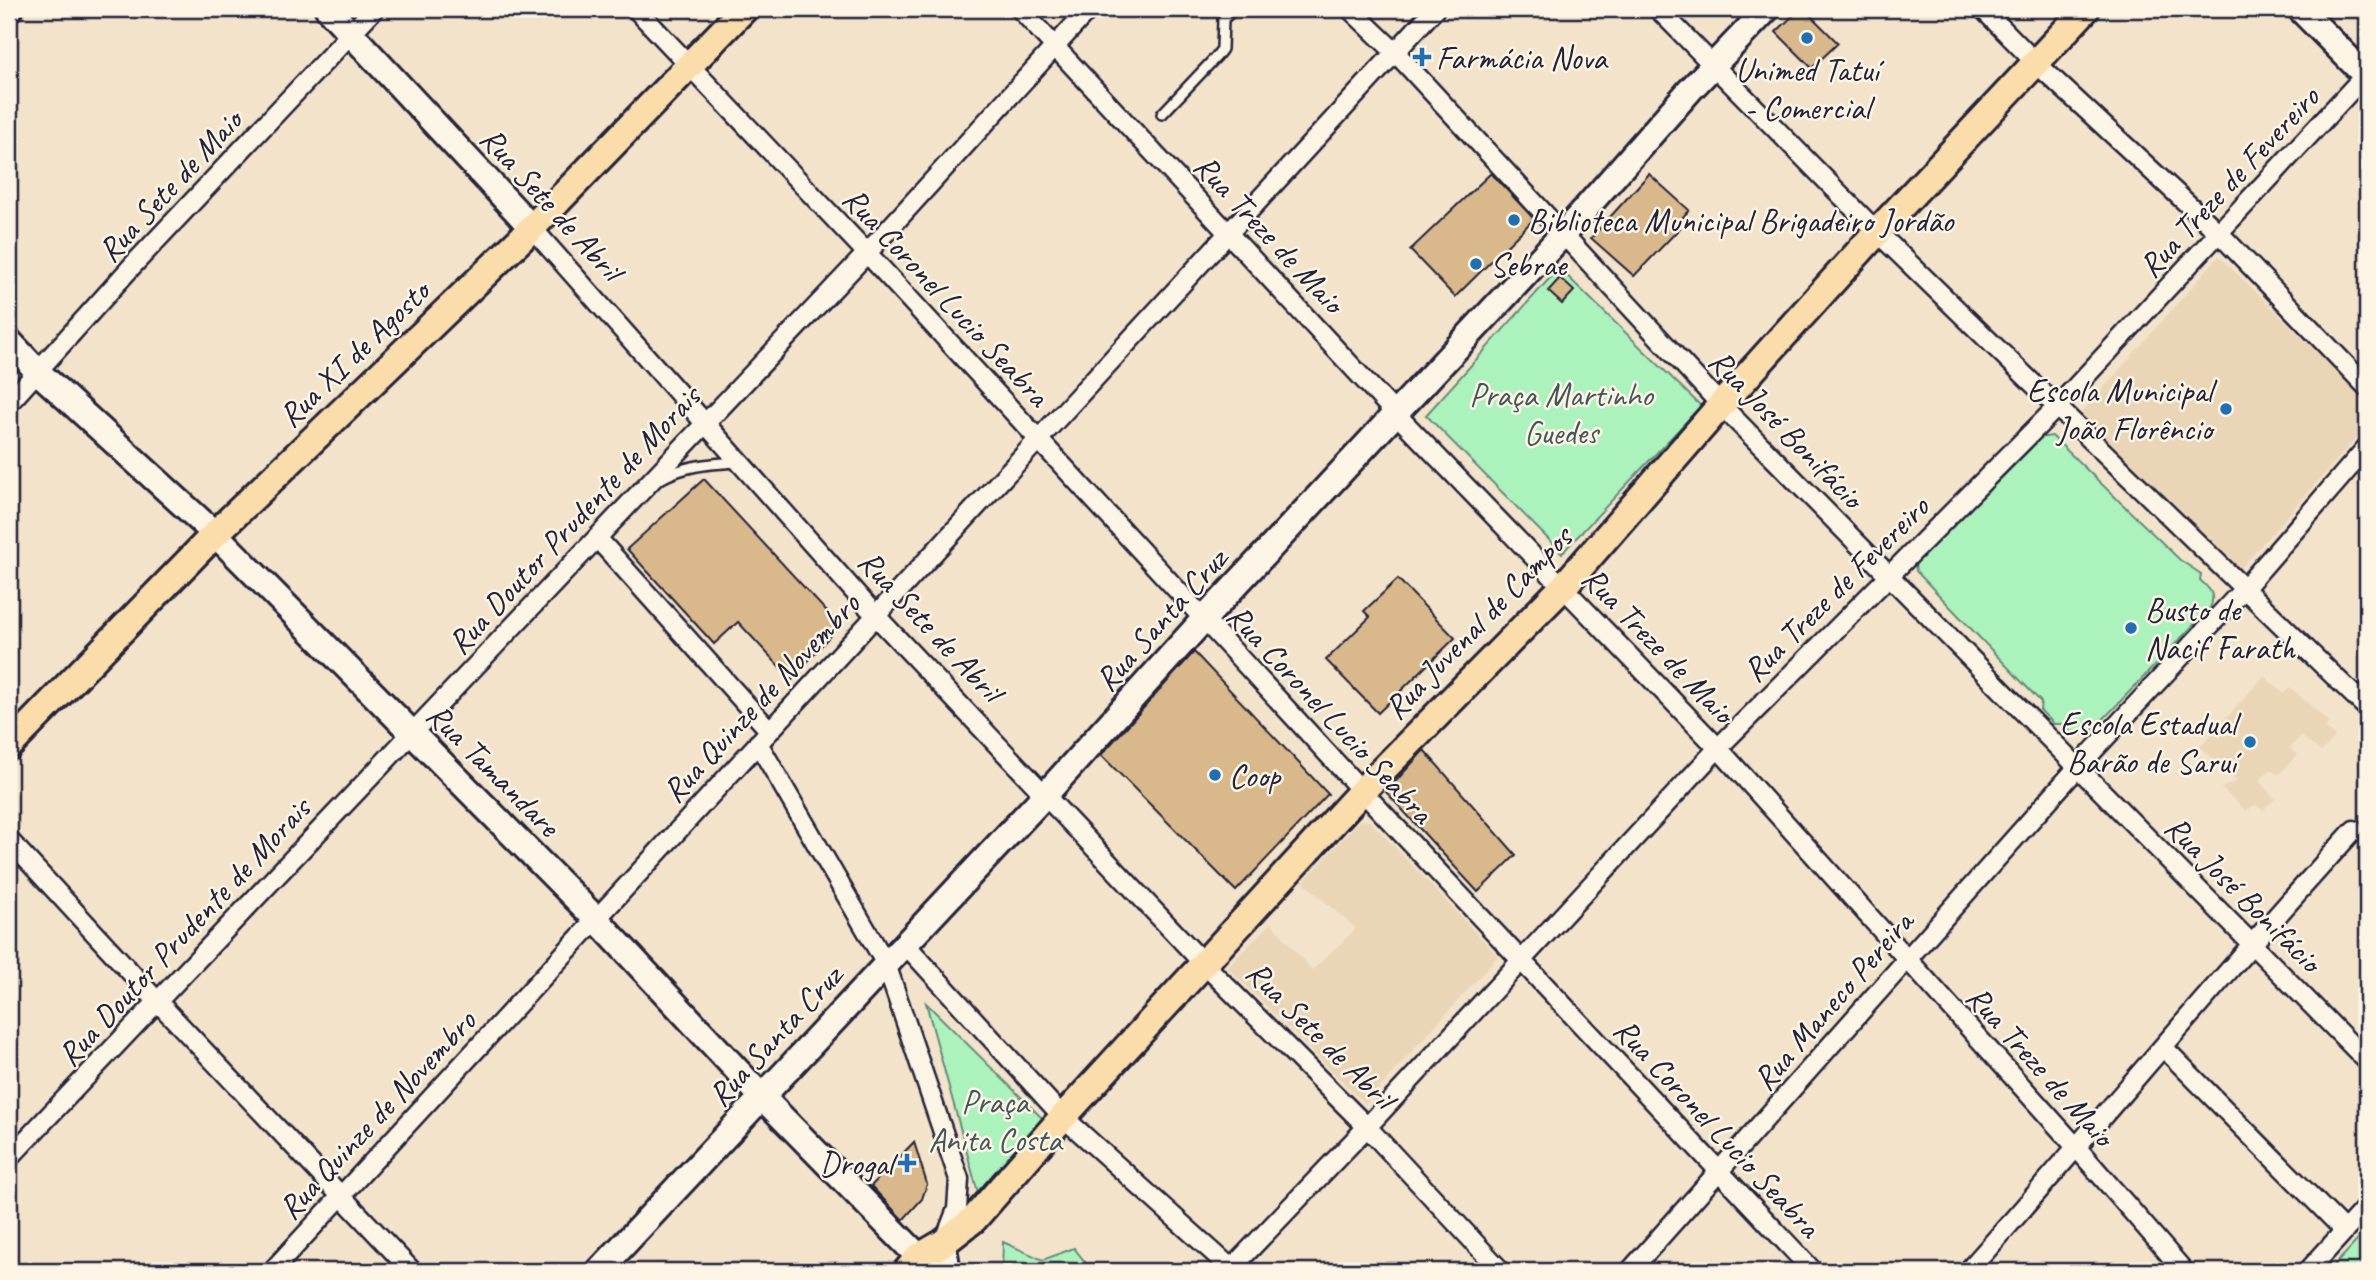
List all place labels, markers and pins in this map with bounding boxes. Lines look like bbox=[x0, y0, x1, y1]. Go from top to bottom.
marker: Unimed Tatuí - Comercial bbox=[1799, 30, 1815, 46]
place label: Farmácia Nova bbox=[1436, 37, 1609, 79]
marker: Farmácia Nova bbox=[1414, 49, 1430, 65]
place label: Unimed Tatuí - Comercial bbox=[1735, 49, 1886, 129]
place label: Biblioteca Municipal Brigadeiro Jordão bbox=[1528, 200, 1956, 242]
marker: Biblioteca Municipal Brigadeiro Jordão bbox=[1506, 212, 1522, 228]
place label: Sebrae bbox=[1490, 244, 1569, 286]
marker: Sebrae bbox=[1468, 256, 1484, 272]
place label: Escola Municipal João Florêncio bbox=[2027, 370, 2217, 450]
marker: Escola Municipal João Florêncio bbox=[2218, 401, 2234, 417]
place label: Busto de Nacif Farath bbox=[2145, 589, 2297, 669]
marker: Busto de Nacif Farath bbox=[2123, 620, 2139, 636]
place label: Escola Estadual Barão de Saruí bbox=[2060, 703, 2243, 783]
marker: Escola Estadual Barão de Saruí bbox=[2242, 734, 2258, 750]
place label: Coop bbox=[1229, 755, 1282, 797]
marker: Coop bbox=[1207, 767, 1223, 783]
place label: Drogal bbox=[820, 1143, 898, 1185]
marker: Drogal bbox=[899, 1155, 915, 1171]

